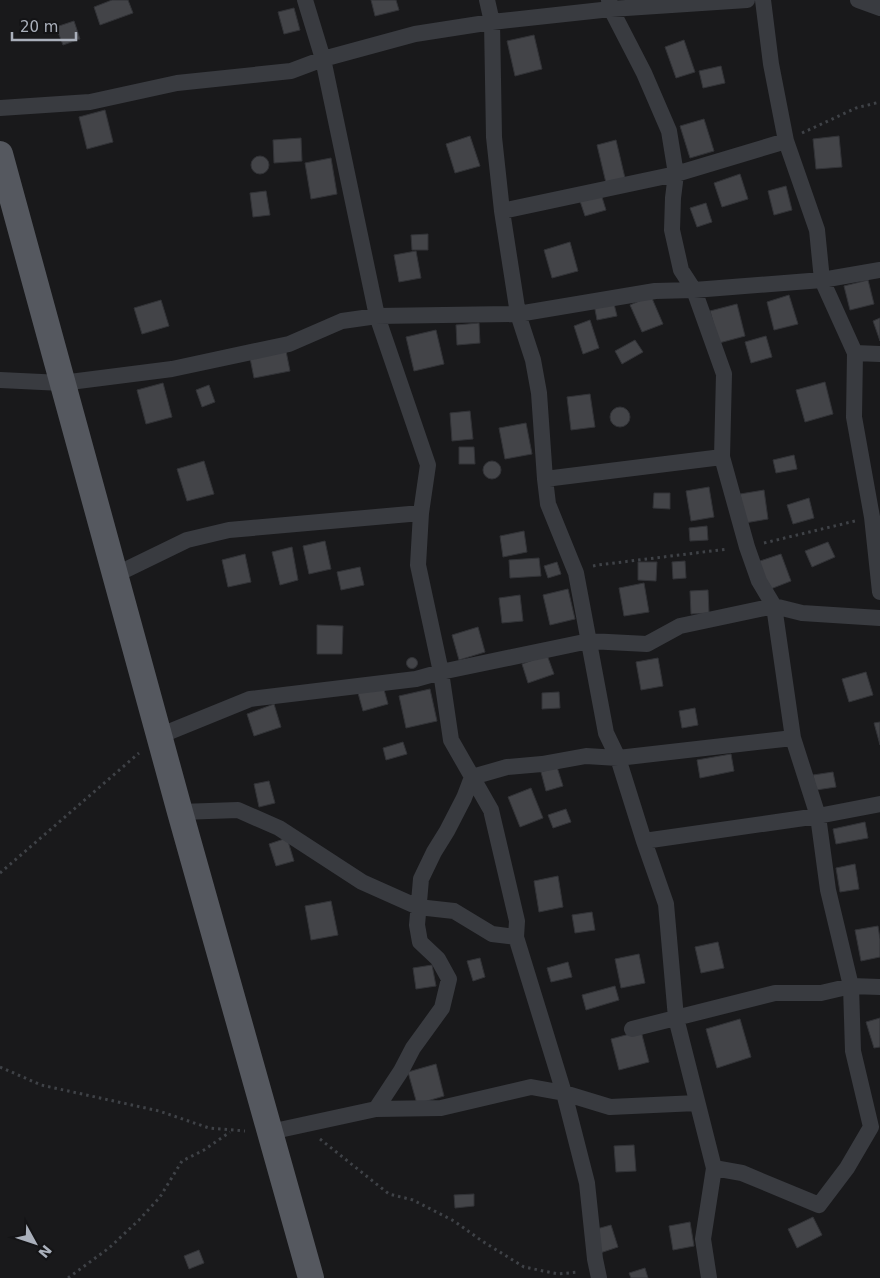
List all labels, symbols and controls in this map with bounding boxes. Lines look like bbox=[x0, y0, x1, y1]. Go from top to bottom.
scale bar bbox=[12, 10, 76, 42]
text: 20 m bbox=[20, 18, 58, 36]
north arrow bbox=[10, 1218, 60, 1268]
text: N bbox=[35, 1242, 55, 1261]

